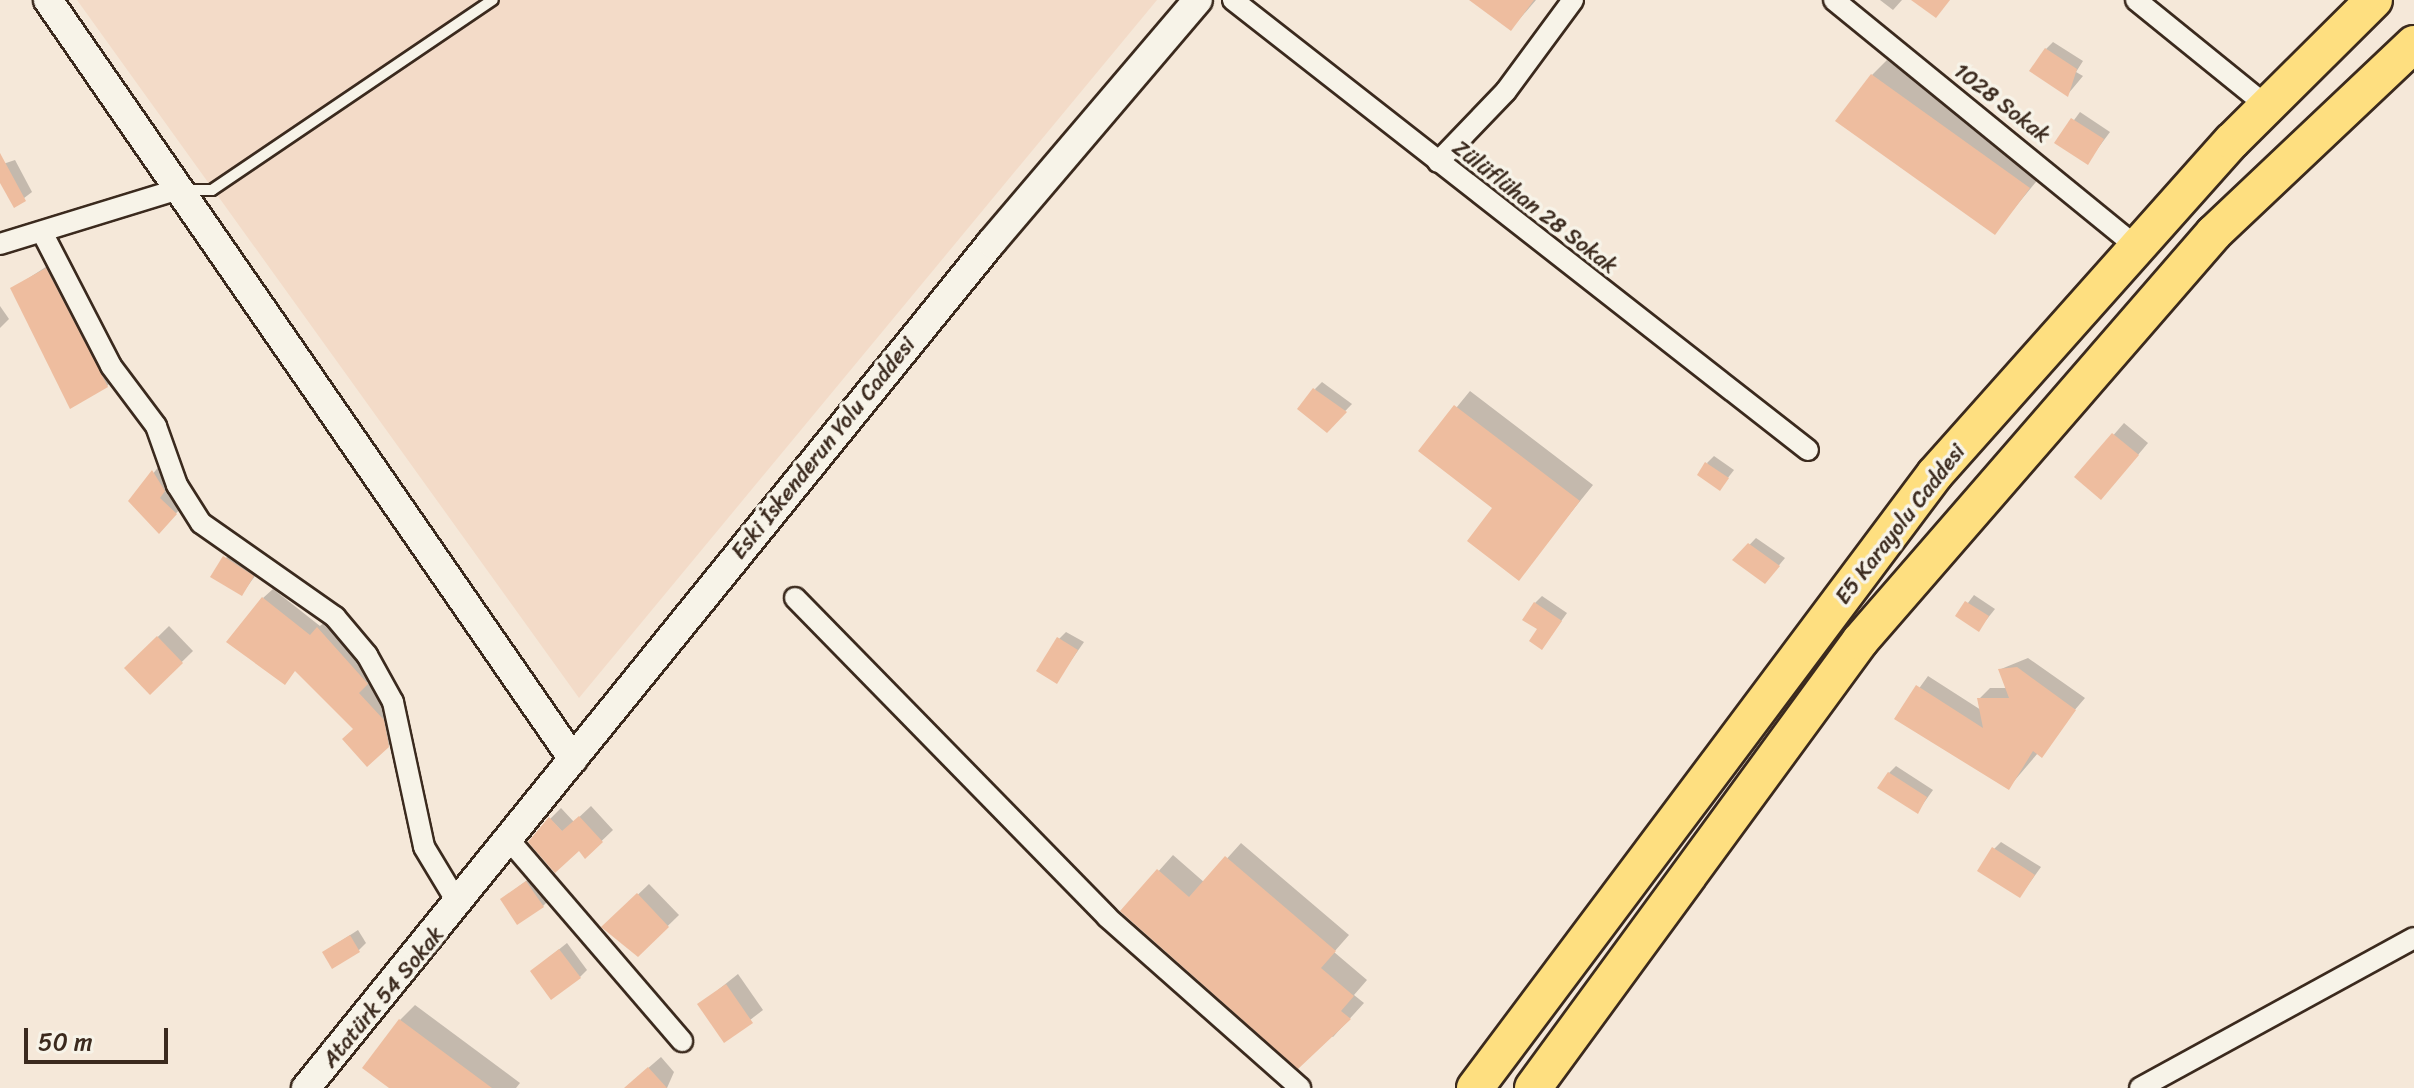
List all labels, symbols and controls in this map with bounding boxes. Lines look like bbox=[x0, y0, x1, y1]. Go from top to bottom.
street label: 1028 Sokak bbox=[1949, 57, 2055, 149]
street label: Zülüflühan 28 Sokak bbox=[1447, 134, 1623, 280]
street label: Eski İskenderun Yolu Caddesi bbox=[725, 331, 921, 565]
street label: E5 Karayolu Caddesi bbox=[1829, 439, 1971, 609]
street label: Atatürk 54 Sokak bbox=[317, 921, 449, 1073]
scale bar bbox=[28, 1012, 172, 1062]
text: 50 m bbox=[38, 1021, 93, 1063]

